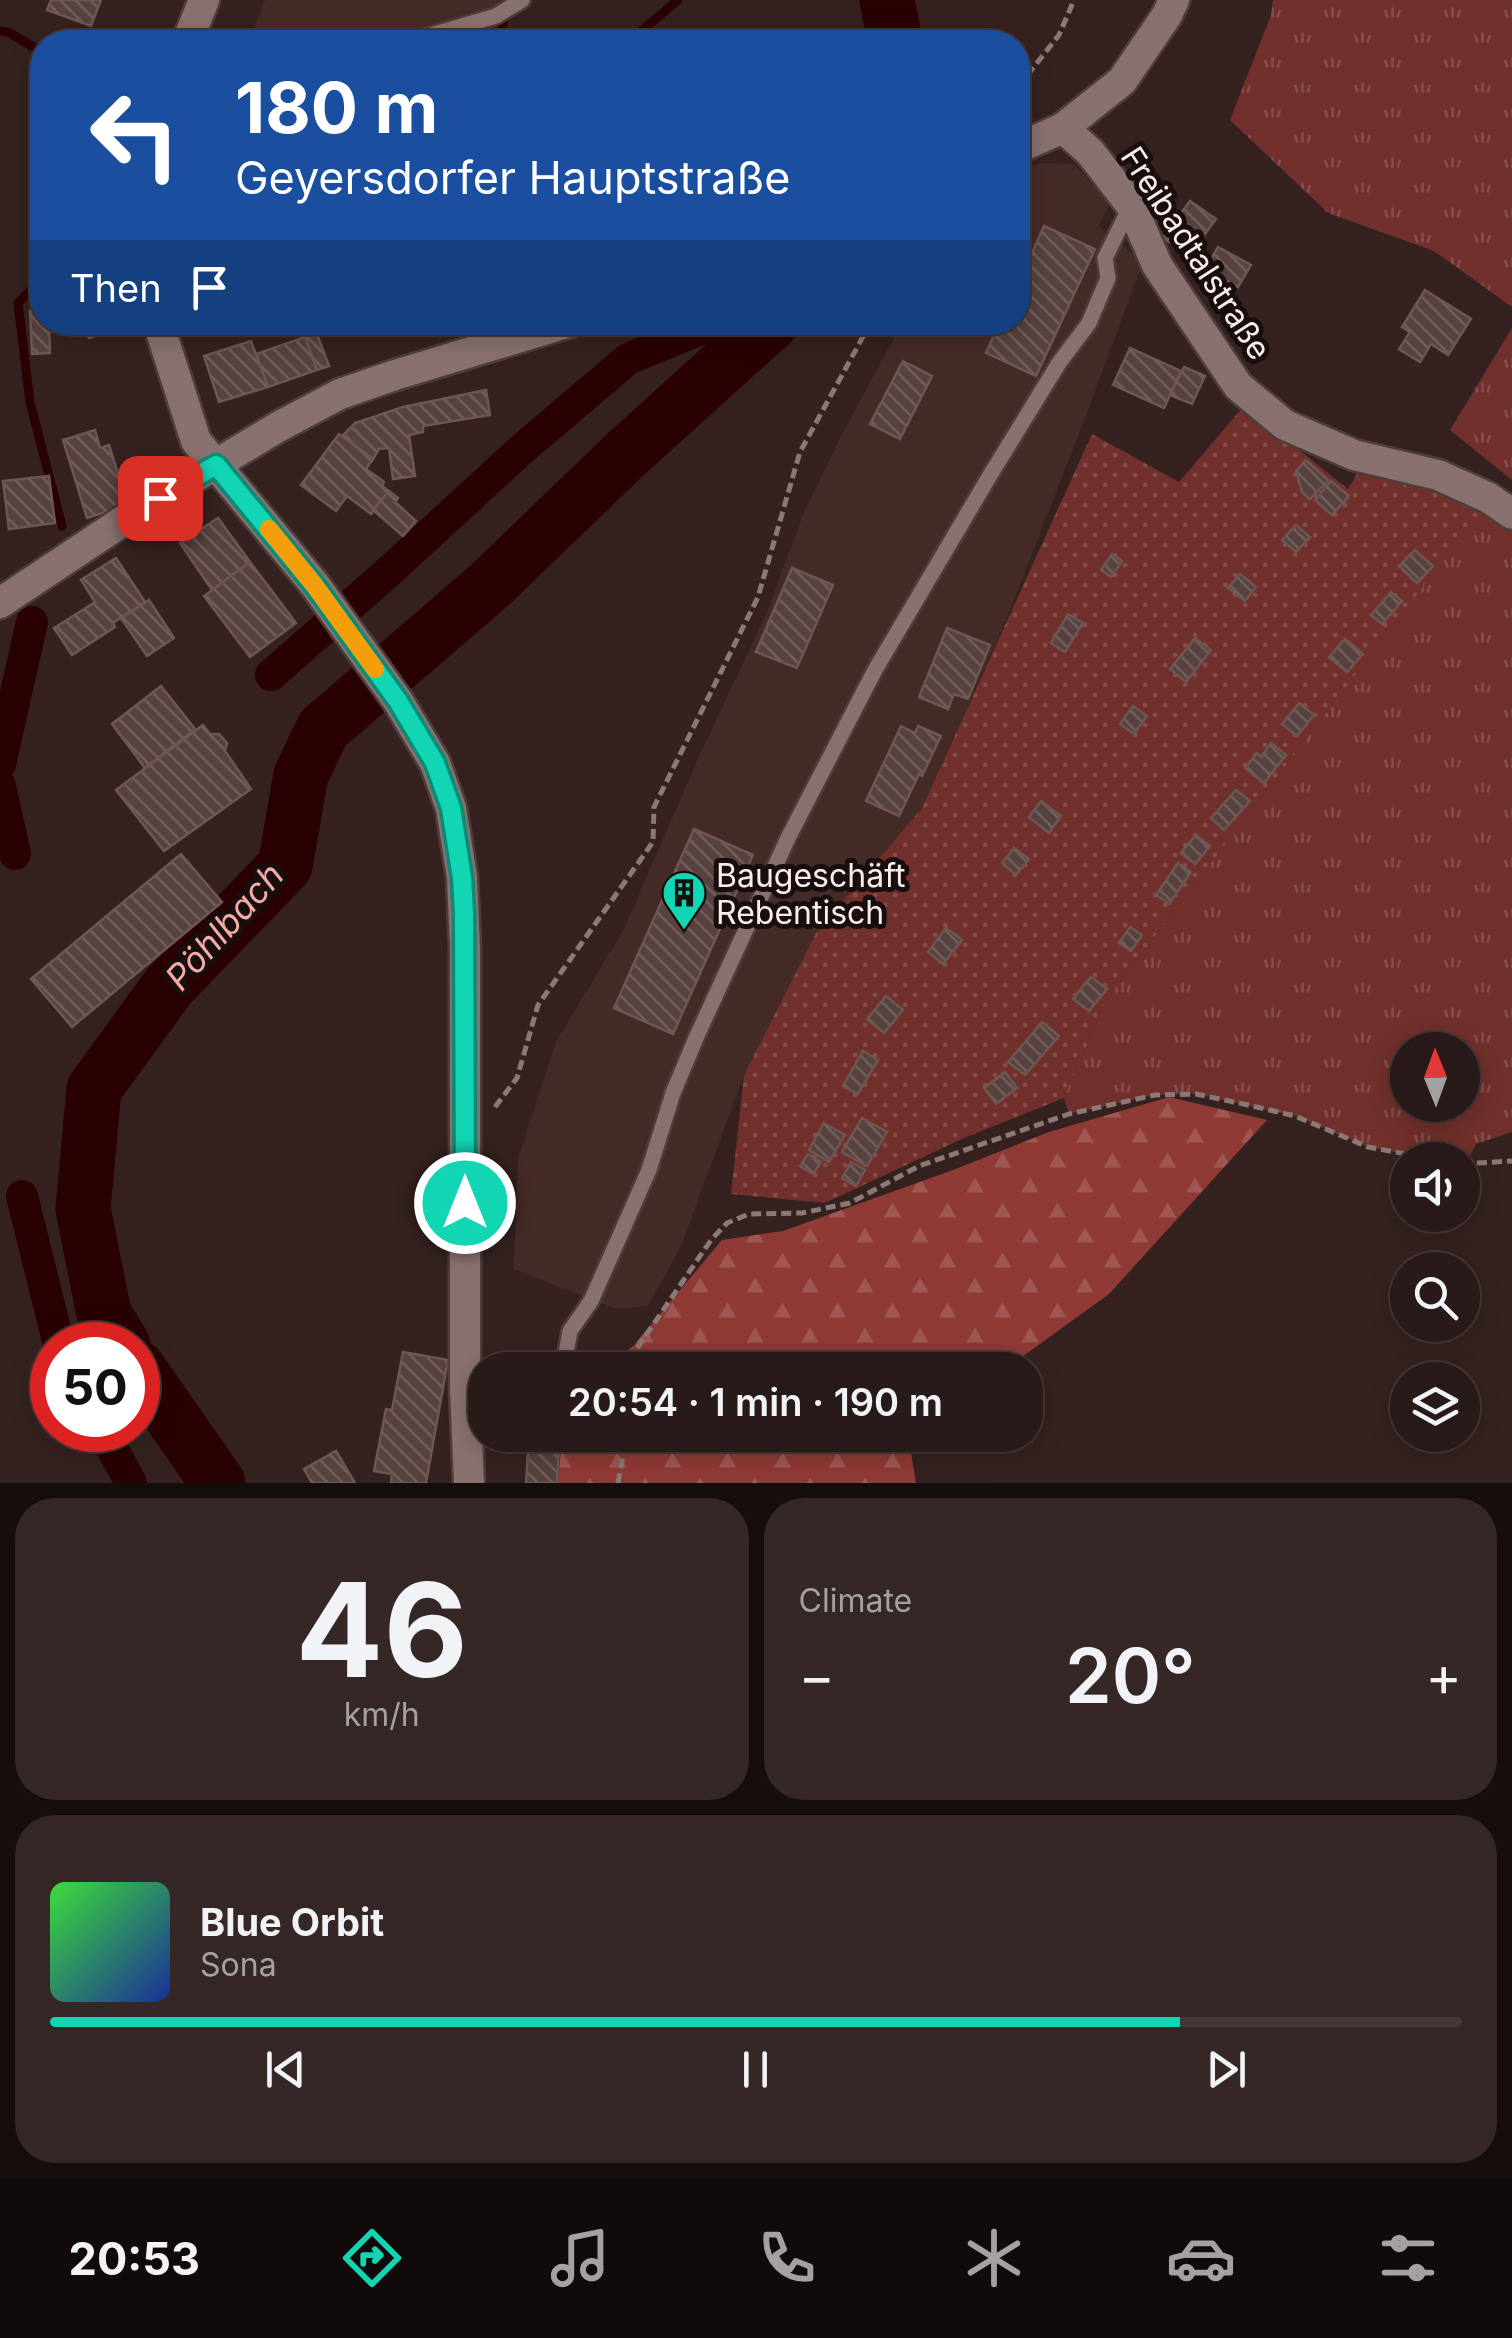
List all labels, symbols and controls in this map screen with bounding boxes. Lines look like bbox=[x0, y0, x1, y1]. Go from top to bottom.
text: 180 m bbox=[235, 65, 438, 150]
icon: left bbox=[70, 70, 200, 200]
street label: Freibadtalstraße bbox=[1113, 139, 1279, 367]
text: Geyersdorfer Hauptstraße bbox=[235, 150, 790, 205]
icon: arrive bbox=[182, 260, 237, 315]
text: Then bbox=[70, 265, 162, 311]
pin bbox=[118, 456, 203, 541]
icon: arrive bbox=[133, 471, 188, 526]
water label: Pöhlbach bbox=[156, 854, 292, 998]
place label: Baugeschäft Rebentisch bbox=[716, 856, 905, 932]
building icon: Baugeschäft Rebentisch bbox=[661, 870, 707, 931]
north arrow bbox=[1390, 1032, 1480, 1122]
map controls bbox=[1390, 1032, 1480, 1452]
button: sound bbox=[1390, 1142, 1480, 1232]
position arrow bbox=[413, 1151, 517, 1255]
button: search bbox=[1390, 1252, 1480, 1342]
speed limit sign: 50 bbox=[30, 1322, 160, 1452]
button: layers bbox=[1390, 1362, 1480, 1452]
text: 20:54 · 1 min · 190 m bbox=[568, 1379, 943, 1425]
text: 46 bbox=[296, 1551, 468, 1708]
text: Climate bbox=[799, 1581, 912, 1620]
text: 20° bbox=[1065, 1630, 1196, 1721]
text: − bbox=[799, 1643, 835, 1709]
text: + bbox=[1426, 1643, 1462, 1709]
text: km/h bbox=[344, 1695, 420, 1734]
text: Blue Orbit bbox=[200, 1899, 384, 1945]
text: Sona bbox=[200, 1945, 277, 1984]
icon: previous bbox=[258, 2042, 313, 2097]
icon: pause bbox=[728, 2042, 783, 2097]
icon: next bbox=[1199, 2042, 1254, 2097]
icon: directions bbox=[337, 2223, 407, 2293]
icon: music bbox=[545, 2223, 615, 2293]
icon: phone bbox=[752, 2223, 822, 2293]
icon: climate bbox=[959, 2223, 1029, 2293]
icon: car bbox=[1166, 2223, 1236, 2293]
icon: filters bbox=[1373, 2223, 1443, 2293]
text: 20:53 bbox=[69, 2231, 200, 2286]

